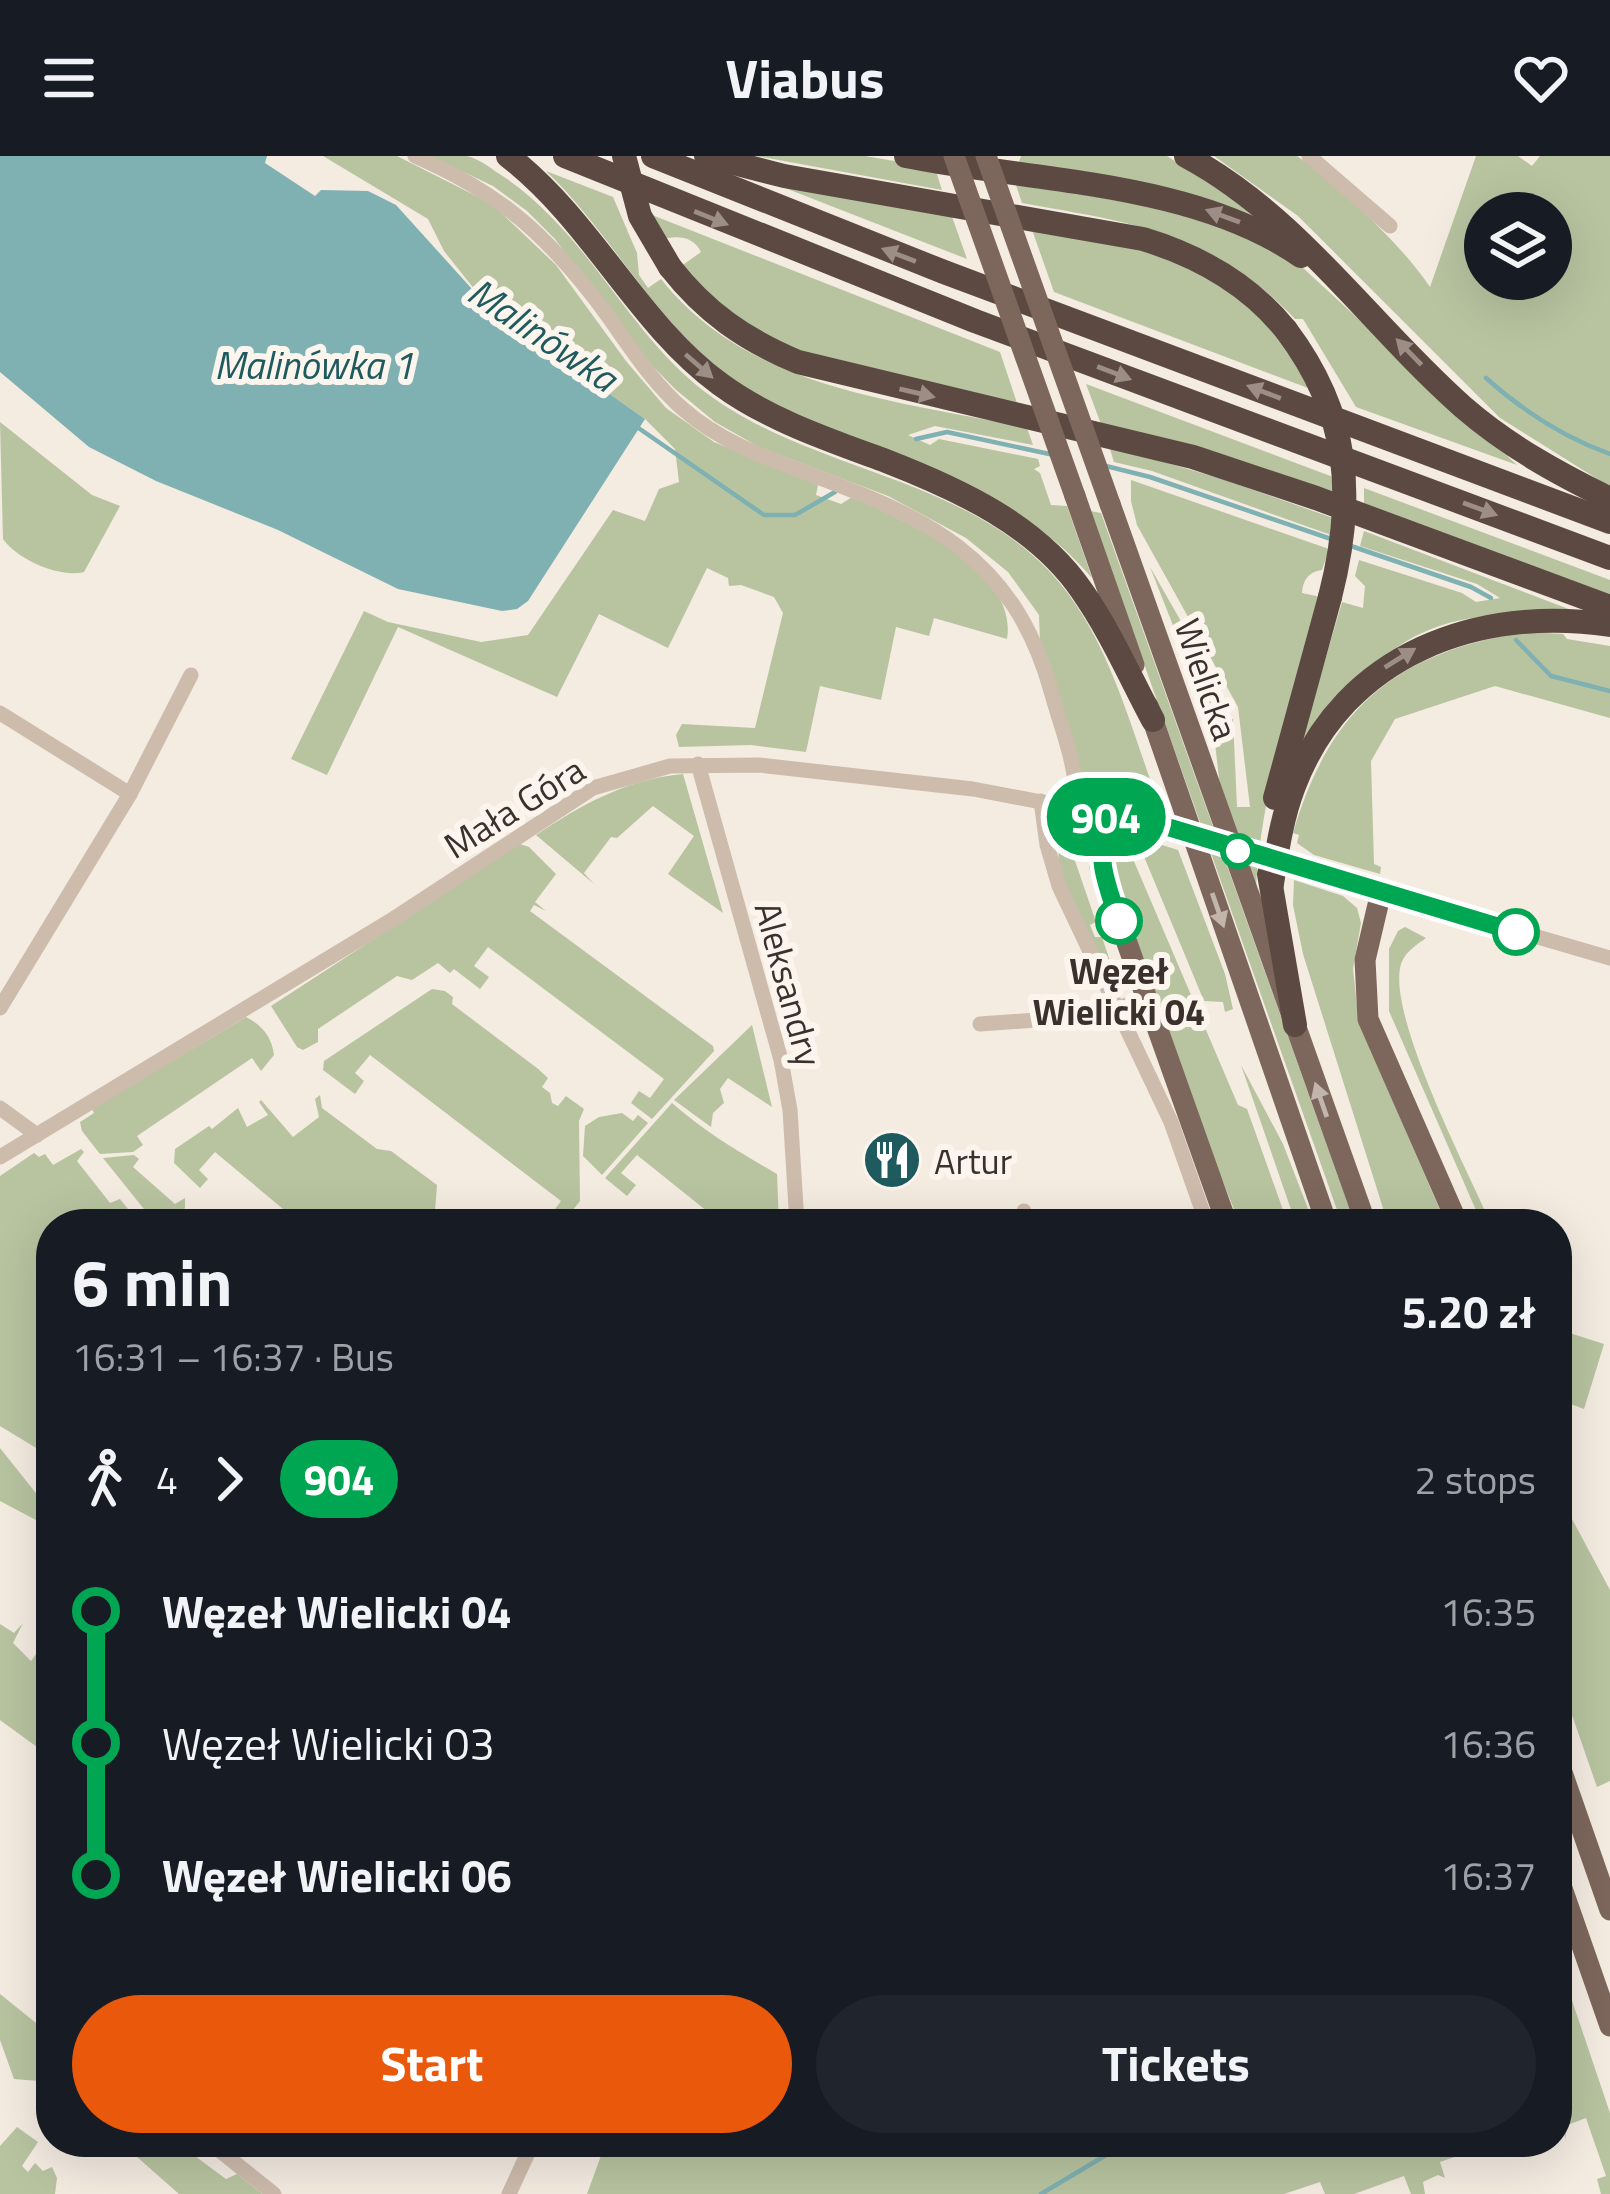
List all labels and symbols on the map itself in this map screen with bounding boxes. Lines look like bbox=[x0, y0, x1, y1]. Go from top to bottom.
one-way arrow bbox=[1205, 206, 1241, 225]
one-way arrow bbox=[694, 209, 730, 228]
one-way arrow bbox=[881, 245, 917, 264]
water label: Malinówka bbox=[456, 262, 632, 407]
water label: Malinówka 1 bbox=[214, 335, 414, 394]
one-way arrow bbox=[1395, 338, 1423, 366]
one-way arrow bbox=[683, 352, 713, 378]
one-way arrow bbox=[1097, 365, 1133, 383]
one-way arrow bbox=[1246, 382, 1282, 401]
one-way arrow bbox=[899, 384, 937, 403]
one-way arrow bbox=[1462, 501, 1498, 519]
street label: Wielicka bbox=[1161, 611, 1253, 747]
one-way arrow bbox=[1383, 648, 1417, 669]
street label: Mała Góra bbox=[433, 742, 595, 872]
line badge: 904 bbox=[1037, 778, 1175, 856]
unlabelled marker bbox=[1222, 835, 1254, 867]
one-way arrow bbox=[1210, 892, 1228, 928]
street label: Aleksandry bbox=[741, 896, 837, 1072]
marker: Węzeł Wielicki 04 bbox=[1097, 899, 1141, 943]
unlabelled marker bbox=[1494, 910, 1538, 954]
place label: Węzeł Wielicki 04 bbox=[1033, 943, 1205, 1039]
one-way arrow bbox=[1311, 1081, 1329, 1117]
restaurant icon: Artur bbox=[861, 1129, 923, 1191]
place label: Artur bbox=[934, 1133, 1012, 1188]

